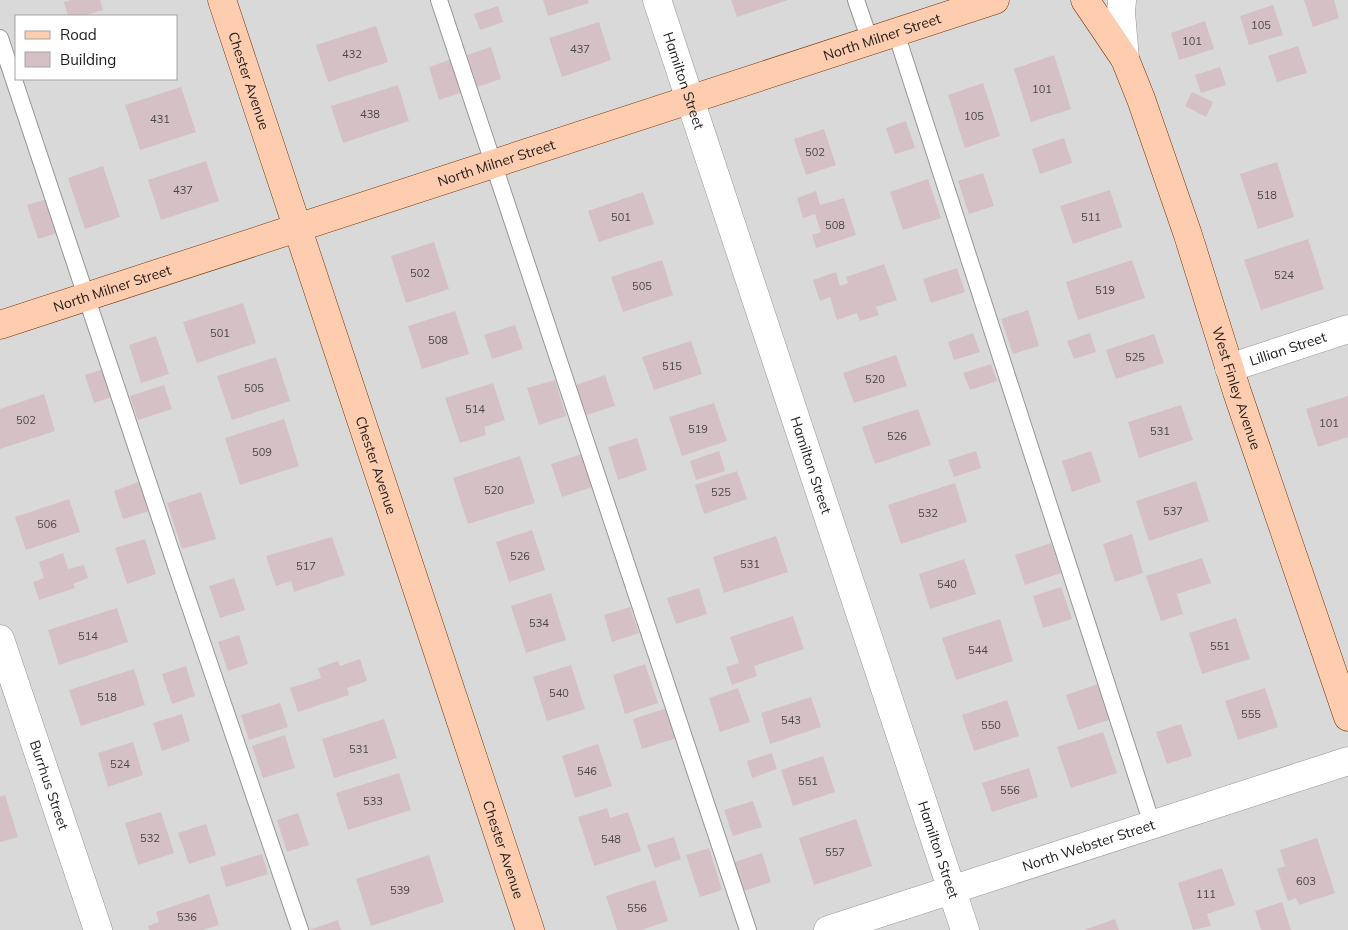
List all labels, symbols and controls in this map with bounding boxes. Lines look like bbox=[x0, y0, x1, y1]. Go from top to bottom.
street label: North Milner Street bbox=[821, 9, 943, 64]
legend bbox=[15, 15, 178, 80]
house number: 105 bbox=[1251, 18, 1271, 32]
text: Road bbox=[60, 25, 97, 44]
street label: Chester Avenue bbox=[224, 29, 273, 132]
street label: Hamilton Street bbox=[659, 30, 708, 132]
house number: 101 bbox=[1182, 34, 1202, 48]
house number: 437 bbox=[570, 42, 590, 56]
house number: 432 bbox=[342, 47, 362, 61]
text: Building bbox=[60, 50, 116, 69]
house number: 101 bbox=[1032, 82, 1052, 96]
house number: 438 bbox=[360, 107, 380, 121]
house number: 105 bbox=[964, 109, 984, 123]
house number: 431 bbox=[150, 112, 170, 126]
street label: North Milner Street bbox=[435, 135, 557, 191]
house number: 502 bbox=[805, 145, 825, 159]
house number: 437 bbox=[173, 183, 193, 197]
house number: 518 bbox=[1257, 188, 1277, 202]
house number: 501 bbox=[611, 210, 631, 224]
house number: 511 bbox=[1081, 210, 1101, 224]
house number: 508 bbox=[825, 218, 845, 232]
street label: North Milner Street bbox=[51, 261, 173, 316]
house number: 502 bbox=[410, 266, 430, 280]
house number: 524 bbox=[1274, 268, 1294, 282]
house number: 505 bbox=[632, 279, 652, 293]
house number: 519 bbox=[1095, 283, 1115, 297]
street label: West Finley Avenue bbox=[1208, 325, 1265, 452]
house number: 501 bbox=[210, 326, 230, 340]
street label: Lillian Street bbox=[1247, 328, 1329, 370]
house number: 508 bbox=[428, 333, 448, 347]
house number: 525 bbox=[1125, 350, 1145, 364]
house number: 515 bbox=[662, 359, 682, 373]
house number: 520 bbox=[865, 372, 885, 386]
house number: 505 bbox=[244, 381, 264, 395]
house number: 514 bbox=[465, 402, 485, 416]
house number: 502 bbox=[16, 413, 36, 427]
street label: Chester Avenue bbox=[351, 414, 401, 517]
street label: Hamilton Street bbox=[787, 414, 836, 516]
house number: 101 bbox=[1319, 416, 1339, 430]
house number: 519 bbox=[688, 422, 708, 436]
house number: 531 bbox=[1150, 424, 1170, 438]
house number: 526 bbox=[887, 429, 907, 443]
house number: 509 bbox=[252, 445, 272, 459]
house number: 520 bbox=[484, 483, 504, 497]
house number: 525 bbox=[711, 485, 731, 499]
house number: 537 bbox=[1163, 504, 1183, 518]
house number: 532 bbox=[918, 506, 938, 520]
house number: 506 bbox=[37, 517, 57, 531]
house number: 526 bbox=[510, 549, 530, 563]
house number: 531 bbox=[740, 557, 760, 571]
house number: 517 bbox=[296, 559, 316, 573]
house number: 540 bbox=[937, 577, 957, 591]
house number: 534 bbox=[529, 616, 549, 630]
house number: 514 bbox=[78, 629, 98, 643]
house number: 551 bbox=[1210, 639, 1230, 653]
house number: 544 bbox=[968, 643, 988, 657]
house number: 540 bbox=[549, 686, 569, 700]
house number: 518 bbox=[97, 690, 117, 704]
house number: 555 bbox=[1241, 707, 1261, 721]
house number: 543 bbox=[781, 713, 801, 727]
house number: 550 bbox=[981, 718, 1001, 732]
street label: Burrhus Street bbox=[26, 738, 73, 832]
house number: 531 bbox=[349, 742, 369, 756]
house number: 524 bbox=[110, 757, 130, 771]
house number: 546 bbox=[577, 764, 597, 778]
house number: 551 bbox=[798, 774, 818, 788]
house number: 556 bbox=[1000, 783, 1020, 797]
house number: 533 bbox=[363, 794, 383, 808]
street label: Chester Avenue bbox=[479, 798, 528, 901]
street label: Hamilton Street bbox=[914, 799, 963, 901]
street label: North Webster Street bbox=[1020, 815, 1157, 875]
house number: 532 bbox=[140, 831, 160, 845]
house number: 548 bbox=[601, 832, 621, 846]
house number: 557 bbox=[825, 845, 845, 859]
house number: 603 bbox=[1296, 874, 1316, 888]
house number: 539 bbox=[390, 883, 410, 897]
house number: 111 bbox=[1196, 887, 1216, 901]
house number: 556 bbox=[627, 901, 647, 915]
house number: 536 bbox=[177, 910, 197, 924]

